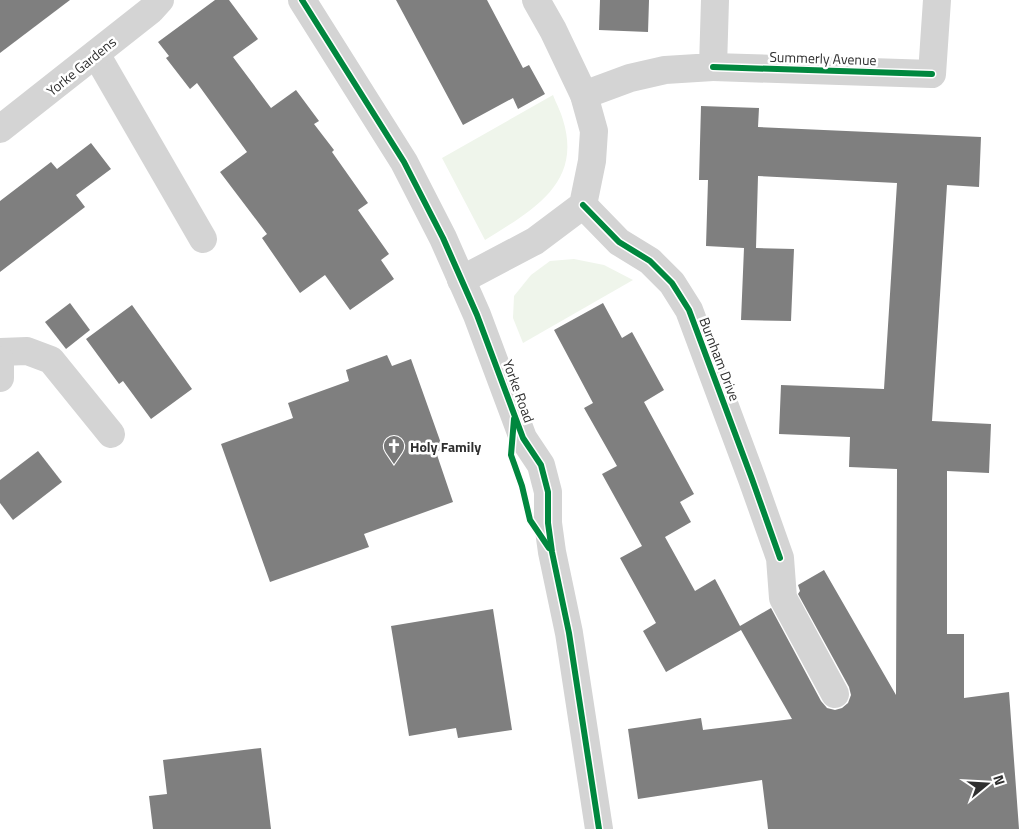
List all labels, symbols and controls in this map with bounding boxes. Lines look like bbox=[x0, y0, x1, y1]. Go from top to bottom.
street label: Yorke Gardens bbox=[42, 31, 120, 101]
street label: Summerly Avenue bbox=[769, 46, 877, 70]
street label: Burnham Drive bbox=[694, 314, 746, 404]
street label: Yorke Road bbox=[498, 357, 540, 425]
church icon: Holy Family bbox=[382, 434, 406, 465]
place label: Holy Family bbox=[410, 436, 481, 457]
north arrow bbox=[962, 759, 1012, 809]
text: N bbox=[988, 772, 1011, 788]

